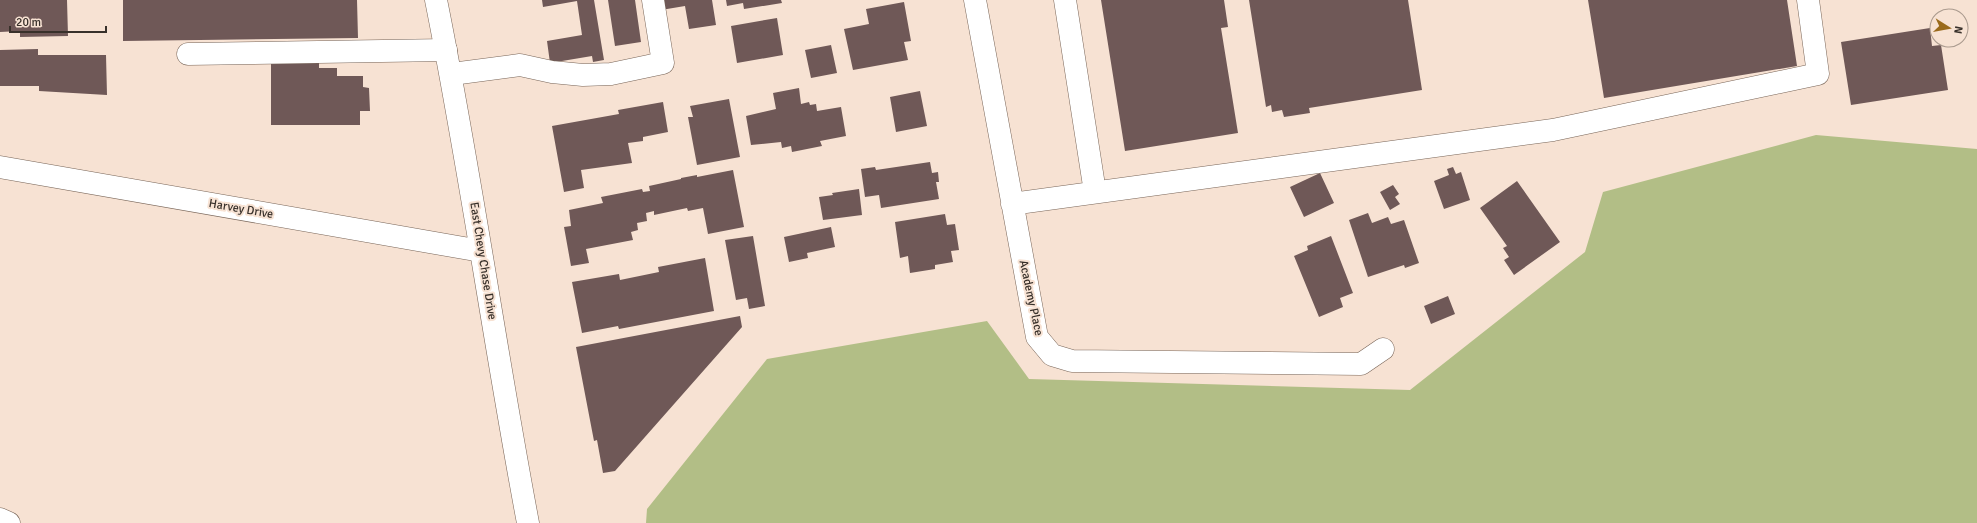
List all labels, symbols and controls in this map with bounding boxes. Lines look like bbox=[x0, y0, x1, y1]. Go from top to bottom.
scale bar bbox=[10, 8, 106, 34]
north arrow bbox=[1929, 8, 1969, 48]
text: 20 m bbox=[16, 15, 41, 30]
text: N bbox=[1951, 25, 1965, 35]
street label: Harvey Drive bbox=[208, 196, 274, 222]
street label: East Chevy Chase Drive bbox=[466, 201, 500, 321]
street label: Academy Place bbox=[1016, 259, 1046, 337]

